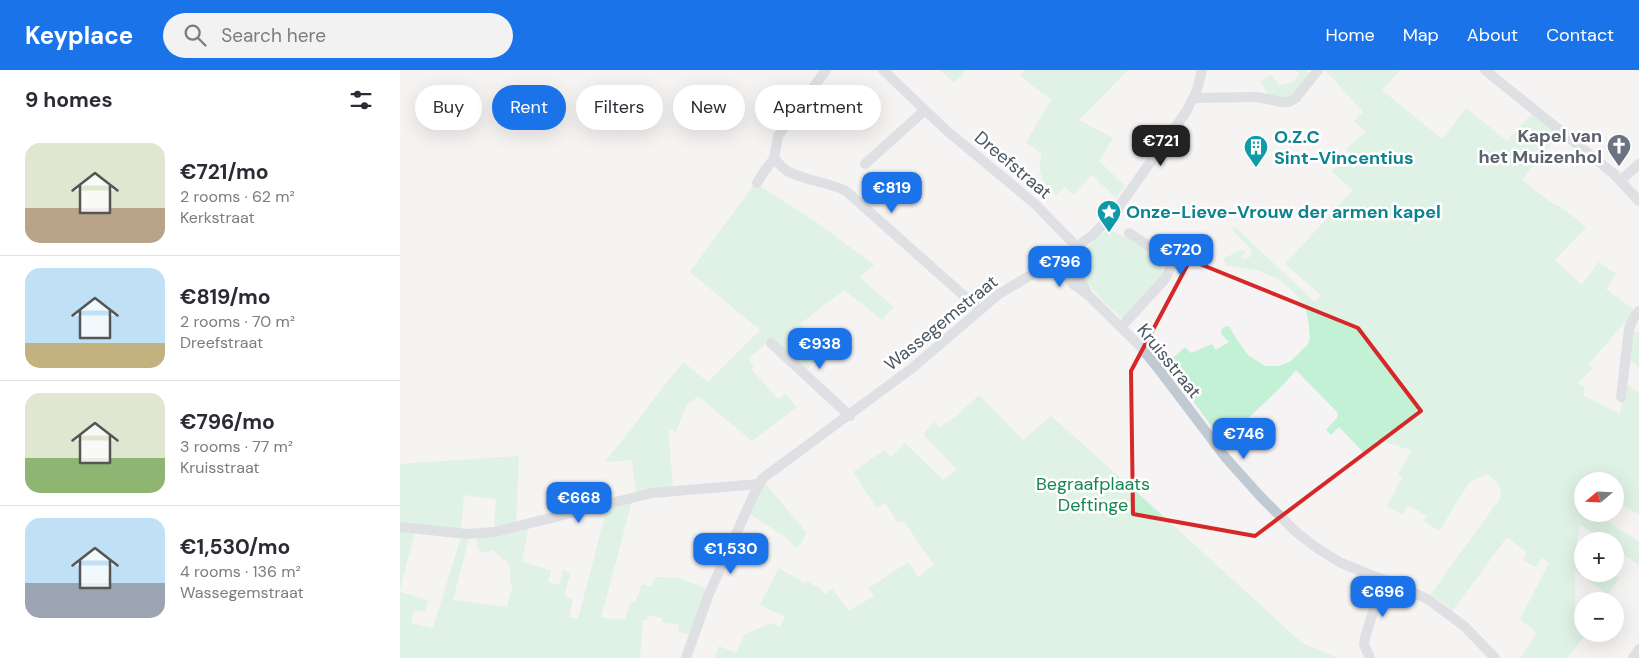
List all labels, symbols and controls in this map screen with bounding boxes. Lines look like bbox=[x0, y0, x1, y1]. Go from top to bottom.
search box bbox=[163, 13, 513, 58]
text: Keyplace bbox=[25, 20, 133, 51]
icon: search bbox=[181, 21, 209, 49]
text: Search here bbox=[221, 23, 326, 48]
text: Home bbox=[1325, 23, 1375, 47]
text: Map bbox=[1403, 23, 1439, 47]
text: About bbox=[1467, 23, 1518, 47]
text: Contact bbox=[1546, 23, 1614, 47]
chip: Buy bbox=[415, 85, 482, 130]
chip: Rent bbox=[492, 85, 566, 130]
chip: Filters bbox=[576, 85, 663, 130]
chip: New bbox=[673, 85, 745, 130]
chip: Apartment bbox=[755, 85, 881, 130]
text: 9 homes bbox=[25, 86, 113, 114]
icon: filters bbox=[347, 86, 375, 114]
pin: €721 bbox=[1131, 124, 1191, 167]
place label: Kapel van het Muizenhol bbox=[1479, 124, 1602, 169]
place label: O.Z.C Sint-Vincentius bbox=[1274, 125, 1413, 170]
street label: Dreefstraat bbox=[969, 126, 1057, 204]
text: €721 bbox=[1143, 130, 1179, 151]
church icon: Kapel van het Muizenhol bbox=[1606, 133, 1632, 167]
building icon: O.Z.C Sint-Vincentius bbox=[1243, 134, 1269, 168]
text: €721/mo bbox=[180, 158, 269, 186]
icon: home bbox=[65, 163, 125, 223]
pin: €819 bbox=[862, 172, 922, 214]
text: €819 bbox=[873, 177, 911, 198]
text: 2 rooms · 62 m² bbox=[180, 186, 295, 207]
place icon: Onze-Lieve-Vrouw der armen kapel bbox=[1096, 199, 1122, 233]
place label: Onze-Lieve-Vrouw der armen kapel bbox=[1126, 200, 1441, 224]
text: Kerkstraat bbox=[180, 207, 255, 228]
pin: €720 bbox=[1151, 234, 1211, 276]
text: €720 bbox=[1160, 239, 1202, 260]
pin: €796 bbox=[1030, 246, 1090, 288]
text: €796 bbox=[1039, 251, 1081, 272]
street label: Wassegemstraat bbox=[879, 270, 1003, 376]
text: €819/mo bbox=[180, 283, 271, 311]
icon: home bbox=[65, 288, 125, 348]
text: 2 rooms · 70 m² bbox=[180, 311, 295, 332]
street label: Kruisstraat bbox=[1131, 319, 1207, 403]
pin: €938 bbox=[790, 328, 850, 370]
text: Dreefstraat bbox=[180, 332, 263, 353]
text: €938 bbox=[799, 333, 841, 354]
text: €796/mo bbox=[180, 408, 275, 436]
icon: home bbox=[65, 413, 125, 473]
pin: €746 bbox=[1214, 418, 1274, 460]
text: €746 bbox=[1224, 423, 1264, 444]
text: 3 rooms · 77 m² bbox=[180, 436, 293, 457]
text: Kruisstraat bbox=[180, 457, 260, 478]
park label: Begraafplaats Deftinge bbox=[1036, 472, 1150, 517]
north arrow bbox=[1574, 472, 1624, 522]
map controls bbox=[1574, 472, 1624, 642]
pin: €668 bbox=[549, 482, 609, 524]
text: €668 bbox=[557, 487, 601, 508]
pin: €1,530 bbox=[690, 532, 772, 575]
button: + bbox=[1574, 532, 1624, 582]
text: €1,530/mo bbox=[180, 533, 290, 561]
icon: home bbox=[65, 538, 125, 598]
text: €1,530 bbox=[704, 538, 758, 559]
text: 4 rooms · 136 m² bbox=[180, 561, 301, 582]
pin: €696 bbox=[1353, 576, 1413, 618]
text: €696 bbox=[1362, 581, 1404, 602]
text: Wassegemstraat bbox=[180, 582, 304, 603]
button: − bbox=[1574, 592, 1624, 642]

